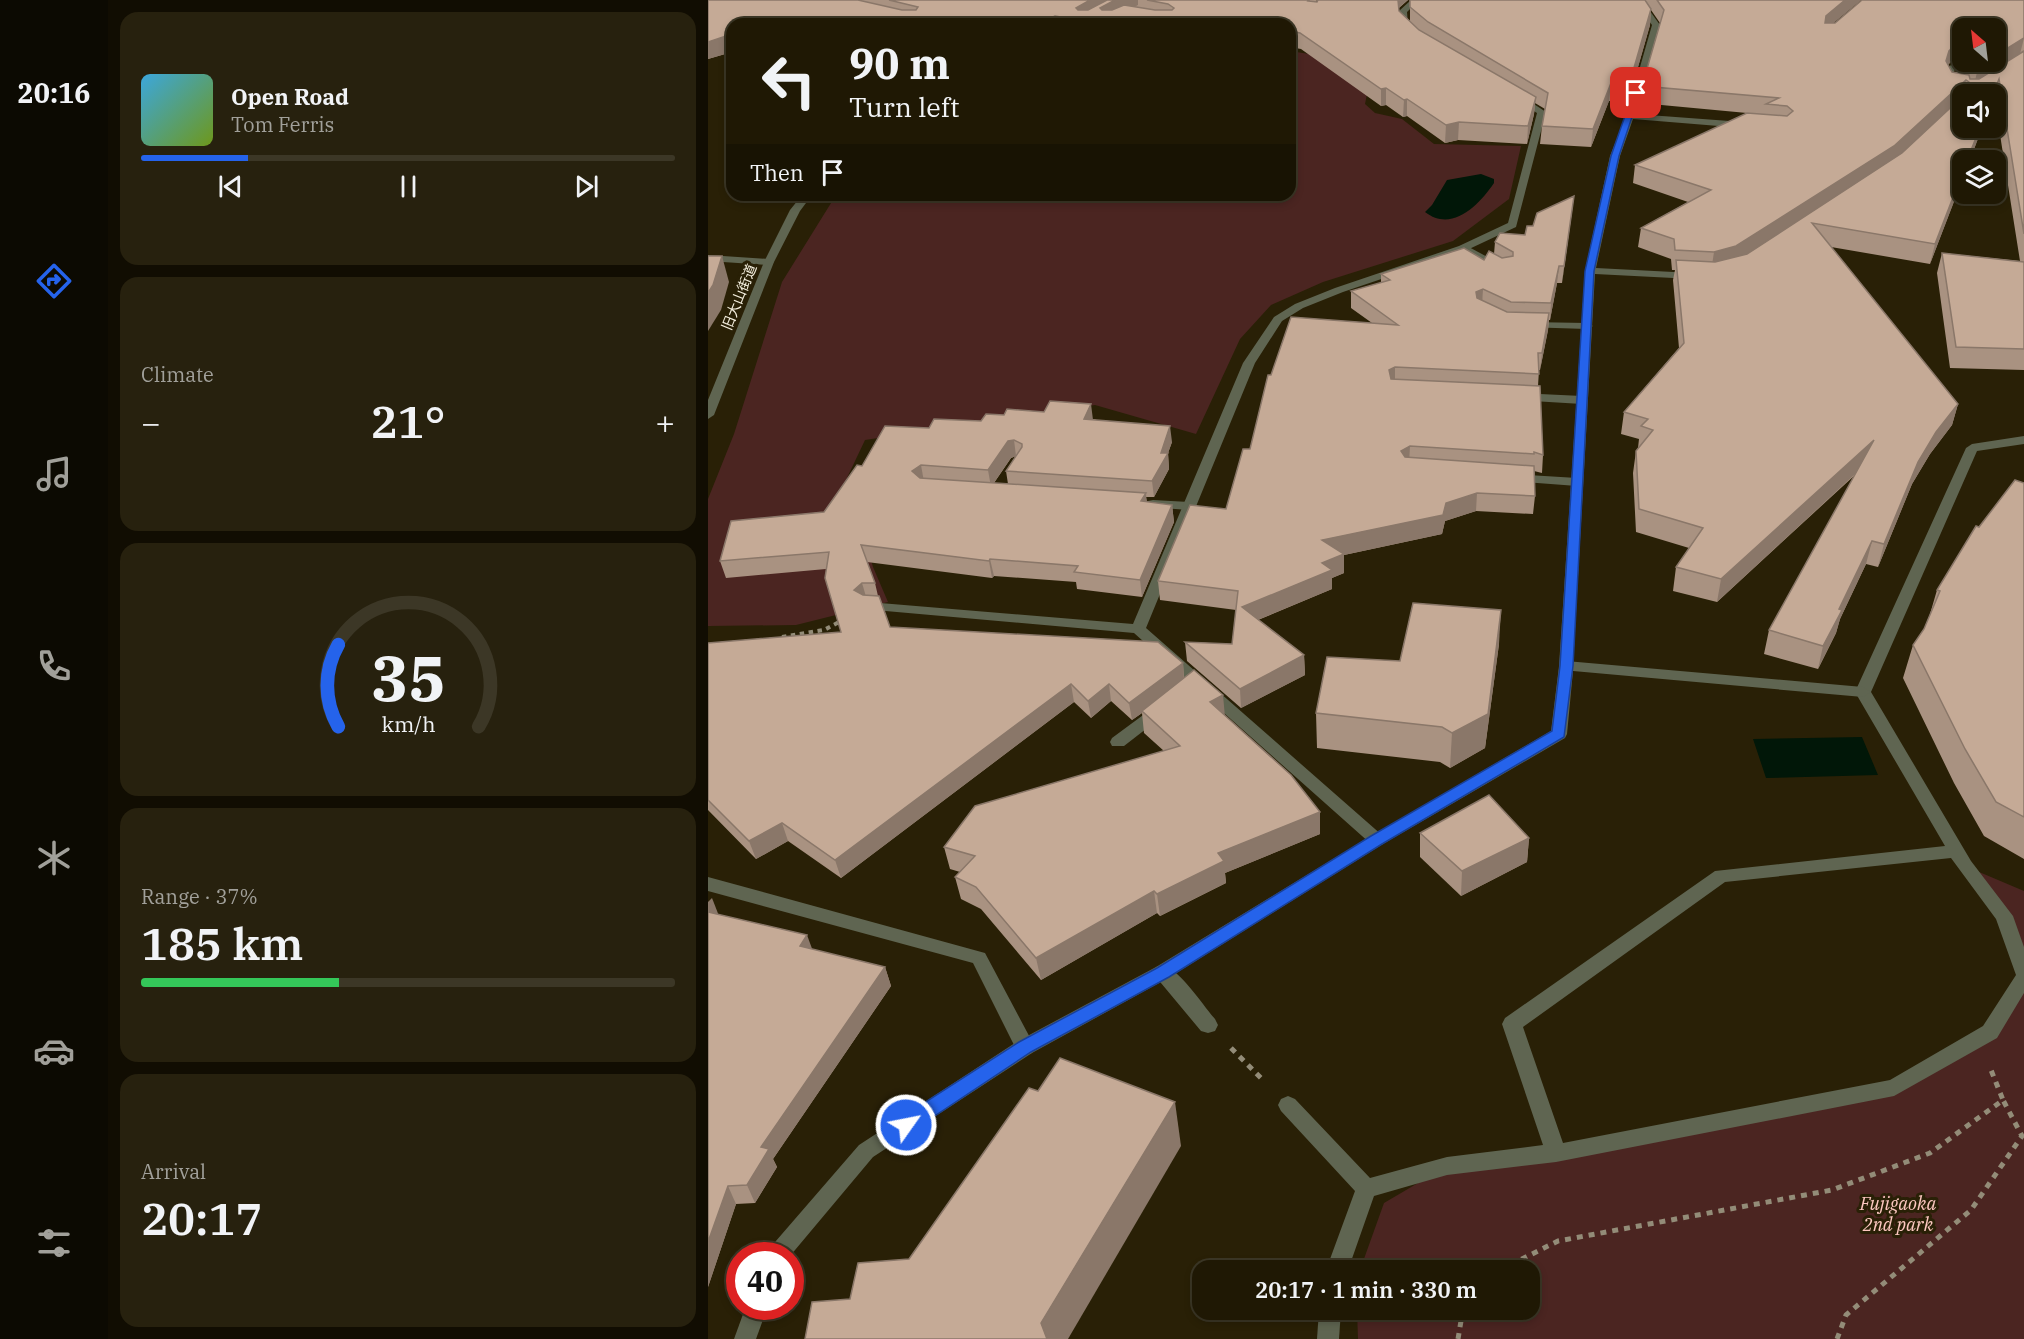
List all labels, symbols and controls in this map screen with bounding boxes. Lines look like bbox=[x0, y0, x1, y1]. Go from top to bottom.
north arrow bbox=[1952, 18, 2006, 72]
map controls bbox=[1952, 18, 2006, 204]
text: 90 m bbox=[849, 36, 950, 91]
icon: left bbox=[750, 42, 828, 120]
pin bbox=[1610, 67, 1661, 118]
text: 20:16 bbox=[18, 75, 90, 110]
icon: arrive bbox=[1619, 76, 1652, 109]
text: Open Road bbox=[231, 82, 349, 111]
button: sound bbox=[1952, 84, 2006, 138]
text: Turn left bbox=[849, 89, 960, 124]
text: Tom Ferris bbox=[231, 111, 334, 138]
button: layers bbox=[1952, 150, 2006, 204]
icon: arrive bbox=[816, 156, 849, 189]
text: Then bbox=[750, 158, 804, 187]
icon: previous bbox=[214, 170, 247, 203]
icon: pause bbox=[392, 170, 425, 203]
icon: next bbox=[570, 170, 603, 203]
icon: directions bbox=[33, 260, 75, 302]
street label: 旧大山街道 bbox=[718, 261, 760, 333]
text: Climate bbox=[141, 361, 214, 388]
text: 21° bbox=[370, 392, 446, 450]
text: − bbox=[141, 401, 161, 444]
text: + bbox=[655, 401, 675, 444]
icon: music bbox=[33, 453, 75, 495]
text: 35 bbox=[371, 637, 445, 718]
icon: phone bbox=[33, 645, 75, 687]
text: km/h bbox=[381, 710, 435, 738]
icon: climate bbox=[33, 837, 75, 879]
text: Range · 37% bbox=[141, 883, 258, 910]
text: 185 km bbox=[141, 914, 303, 972]
icon: car bbox=[33, 1030, 75, 1072]
position arrow bbox=[874, 1093, 938, 1157]
text: Arrival bbox=[141, 1158, 206, 1185]
text: 20:17 bbox=[141, 1189, 262, 1247]
park label: Fujigaoka 2nd park bbox=[1859, 1192, 1937, 1236]
icon: filters bbox=[33, 1222, 75, 1264]
speed limit sign: 40 bbox=[726, 1242, 804, 1320]
text: 20:17 · 1 min · 330 m bbox=[1255, 1275, 1477, 1304]

